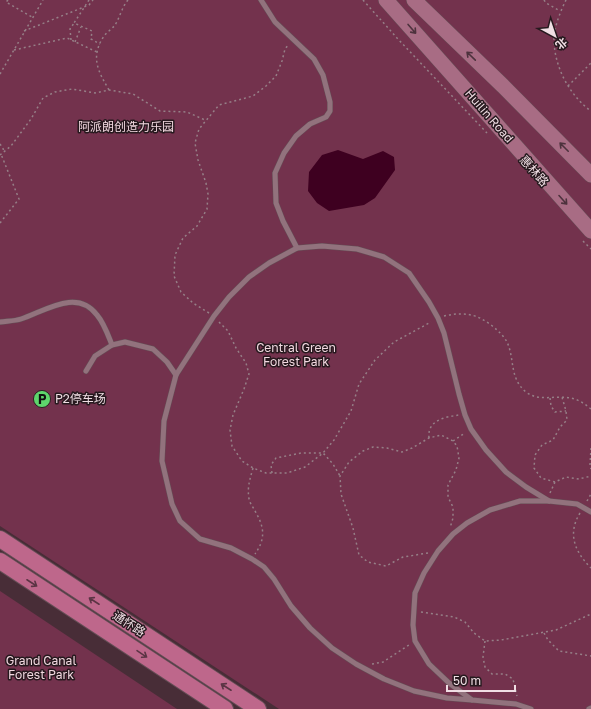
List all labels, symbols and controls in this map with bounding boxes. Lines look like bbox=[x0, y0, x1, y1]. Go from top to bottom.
north arrow bbox=[535, 16, 575, 56]
one-way arrow bbox=[408, 24, 417, 34]
text: 北 bbox=[553, 36, 570, 53]
one-way arrow bbox=[466, 51, 476, 61]
street label: Huilin Road bbox=[462, 86, 517, 146]
park label: 阿派朗创造力乐园 bbox=[78, 119, 174, 134]
one-way arrow bbox=[559, 142, 569, 152]
street label: 惠林路 bbox=[517, 152, 552, 189]
one-way arrow bbox=[559, 195, 568, 205]
park label: Central Green Forest Park bbox=[256, 340, 336, 369]
parking icon: P2停车场 bbox=[32, 389, 52, 409]
place label: P2停车场 bbox=[55, 391, 106, 406]
one-way arrow bbox=[27, 579, 38, 587]
one-way arrow bbox=[88, 596, 100, 604]
street label: 通怀路 bbox=[110, 607, 148, 640]
one-way arrow bbox=[136, 650, 147, 658]
park label: Grand Canal Forest Park bbox=[6, 653, 76, 682]
scale bar bbox=[447, 667, 515, 693]
text: 50 m bbox=[453, 673, 481, 688]
one-way arrow bbox=[220, 683, 232, 691]

